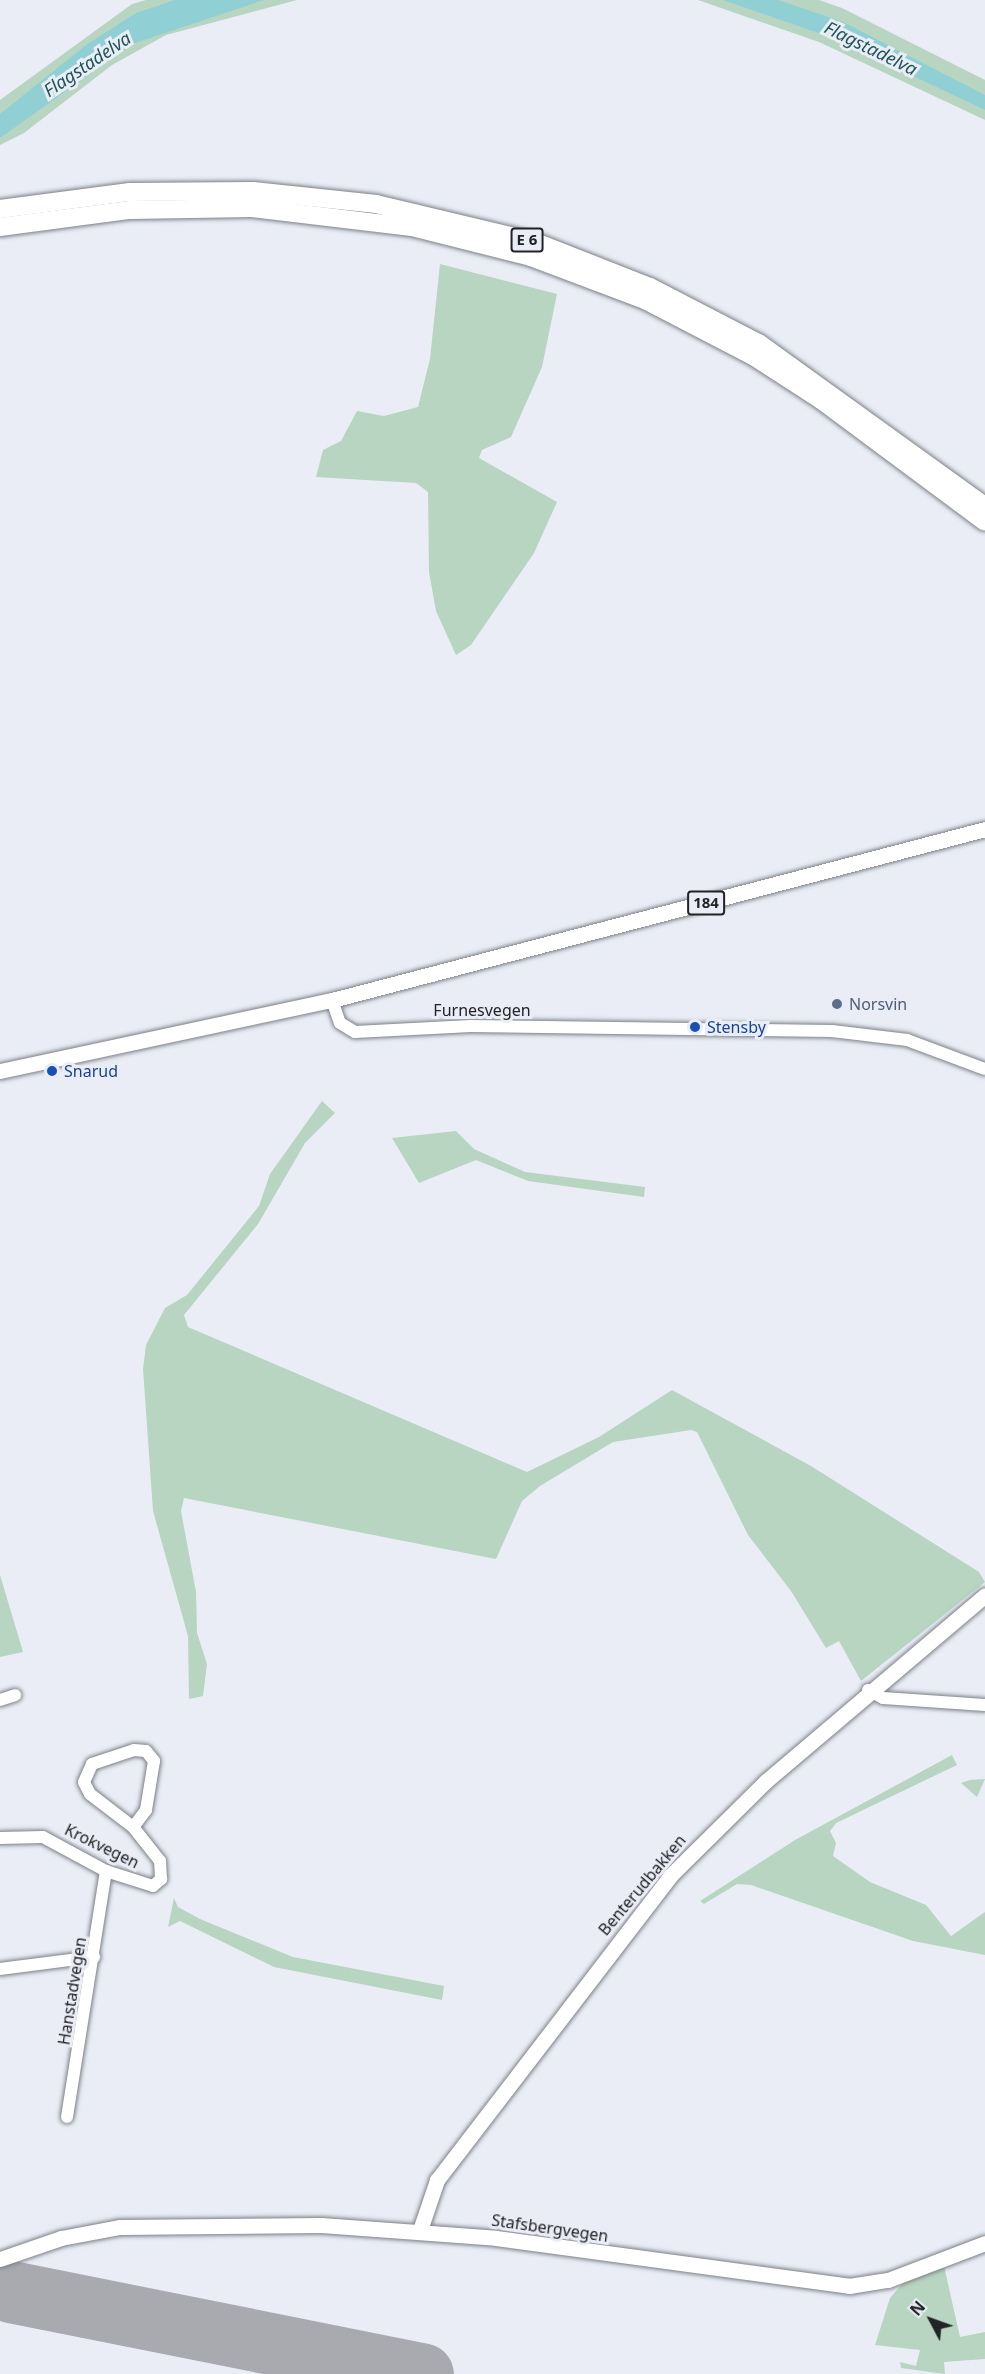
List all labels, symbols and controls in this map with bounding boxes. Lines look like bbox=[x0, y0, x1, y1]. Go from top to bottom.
water label: Flagstadelva bbox=[821, 16, 921, 80]
water label: Flagstadelva bbox=[39, 27, 135, 101]
road number: E 6 bbox=[510, 228, 544, 252]
road number: 184 bbox=[686, 891, 726, 915]
place label: Norsvin bbox=[849, 994, 907, 1014]
marker: Norsvin bbox=[830, 997, 844, 1011]
street label: Furnesvegen bbox=[433, 1000, 531, 1020]
place label: Stensby bbox=[707, 1017, 766, 1037]
marker: Stensby bbox=[688, 1020, 702, 1034]
place label: Snarud bbox=[64, 1061, 118, 1081]
marker: Snarud bbox=[45, 1064, 59, 1078]
street label: Krokvegen bbox=[62, 1820, 142, 1872]
street label: Benterudbakken bbox=[594, 1831, 690, 1939]
street label: Hanstadvegen bbox=[54, 1936, 90, 2046]
street label: Stafsbergvegen bbox=[490, 2210, 610, 2246]
north arrow bbox=[901, 2290, 961, 2350]
text: N bbox=[905, 2296, 930, 2320]

